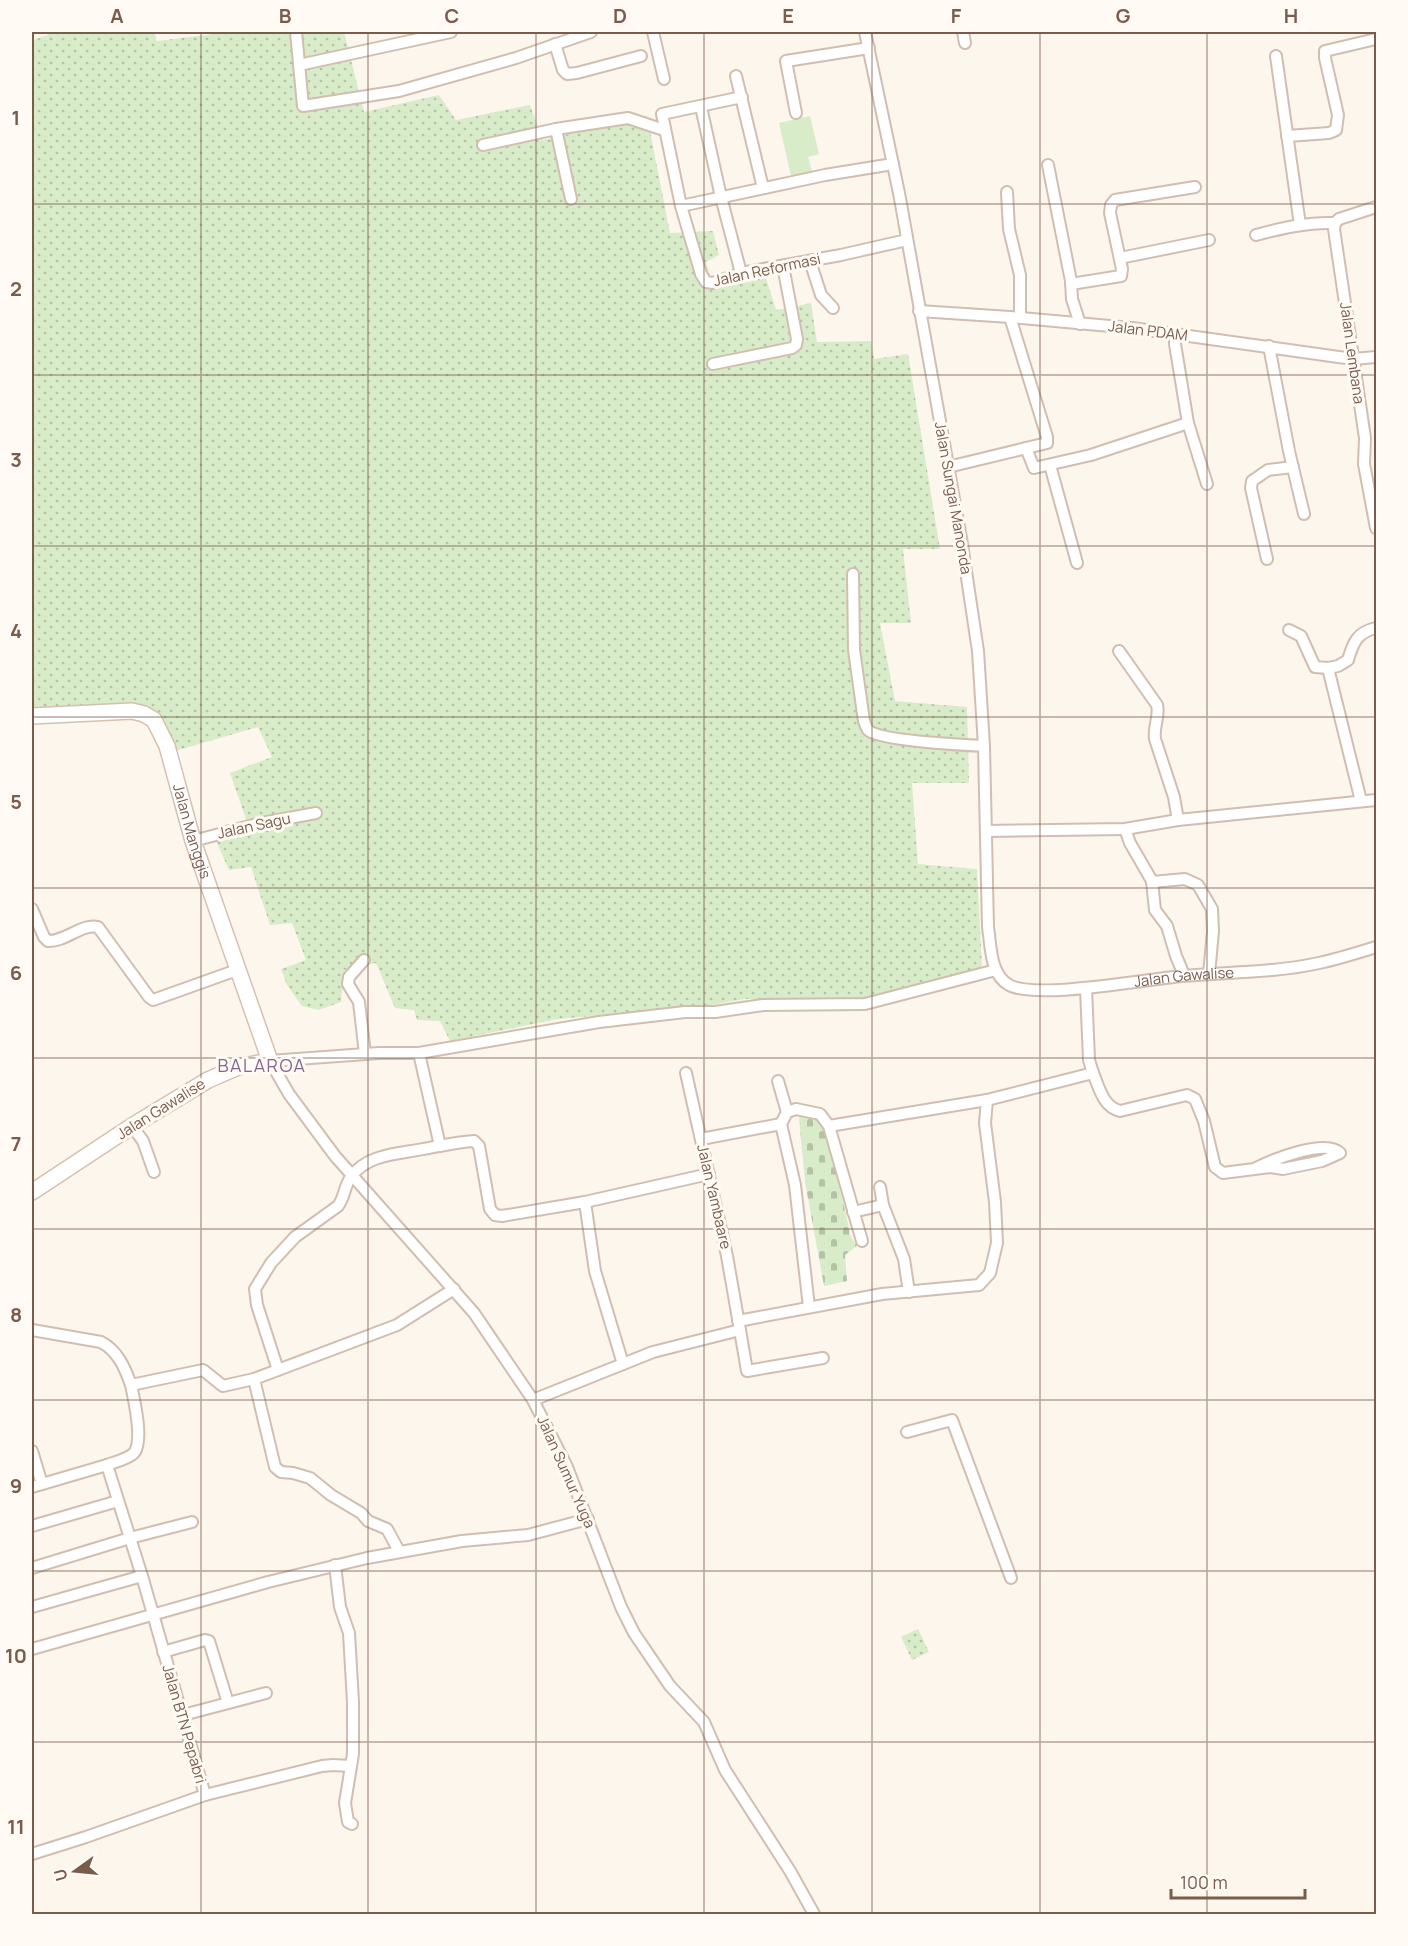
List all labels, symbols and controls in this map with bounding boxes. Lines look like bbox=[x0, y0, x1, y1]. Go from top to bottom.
text: A bbox=[110, 2, 124, 29]
text: B bbox=[279, 2, 292, 29]
text: C bbox=[445, 2, 459, 29]
text: D bbox=[613, 2, 627, 29]
text: E bbox=[782, 2, 794, 29]
text: F bbox=[951, 2, 962, 29]
text: G bbox=[1116, 2, 1131, 29]
text: H bbox=[1284, 2, 1298, 29]
text: 1 bbox=[12, 104, 20, 131]
street label: Jalan Reformasi bbox=[711, 248, 822, 291]
text: 2 bbox=[10, 275, 22, 302]
street label: Jalan Lembana bbox=[1335, 301, 1370, 405]
street label: Jalan PDAM bbox=[1107, 315, 1189, 346]
street label: Jalan Sungai Manonda bbox=[930, 420, 977, 576]
text: 3 bbox=[10, 446, 22, 473]
text: 4 bbox=[10, 617, 22, 644]
street label: Jalan Manggis bbox=[168, 781, 216, 882]
text: 5 bbox=[10, 788, 22, 815]
street label: Jalan Sagu bbox=[215, 808, 292, 844]
text: 6 bbox=[10, 959, 22, 986]
street label: Jalan Gawalise bbox=[1133, 962, 1235, 992]
district label: BALAROA bbox=[218, 1053, 306, 1077]
street label: Jalan Gawalise bbox=[112, 1073, 209, 1144]
text: 7 bbox=[11, 1130, 21, 1157]
street label: Jalan Yambaare bbox=[692, 1142, 737, 1252]
text: 8 bbox=[10, 1301, 22, 1328]
street label: Jalan Sumur Yuga bbox=[532, 1412, 601, 1531]
text: 9 bbox=[10, 1472, 22, 1499]
text: 10 bbox=[5, 1642, 27, 1669]
street label: Jalan BTN Pepabri bbox=[157, 1662, 211, 1786]
text: 11 bbox=[7, 1813, 25, 1840]
north arrow bbox=[45, 1841, 105, 1901]
scale bar bbox=[1171, 1862, 1304, 1900]
text: U bbox=[48, 1866, 73, 1883]
text: 100 m bbox=[1180, 1870, 1228, 1894]

